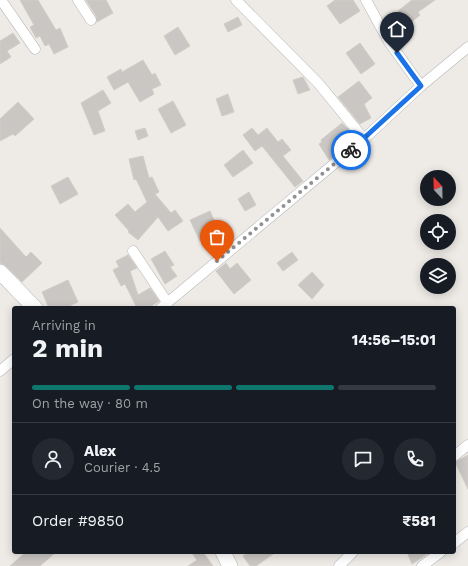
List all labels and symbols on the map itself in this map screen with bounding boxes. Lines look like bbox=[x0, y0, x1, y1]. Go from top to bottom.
pin bbox=[380, 12, 414, 53]
courier bbox=[331, 130, 371, 170]
north arrow bbox=[420, 170, 456, 206]
pin bbox=[200, 220, 234, 261]

